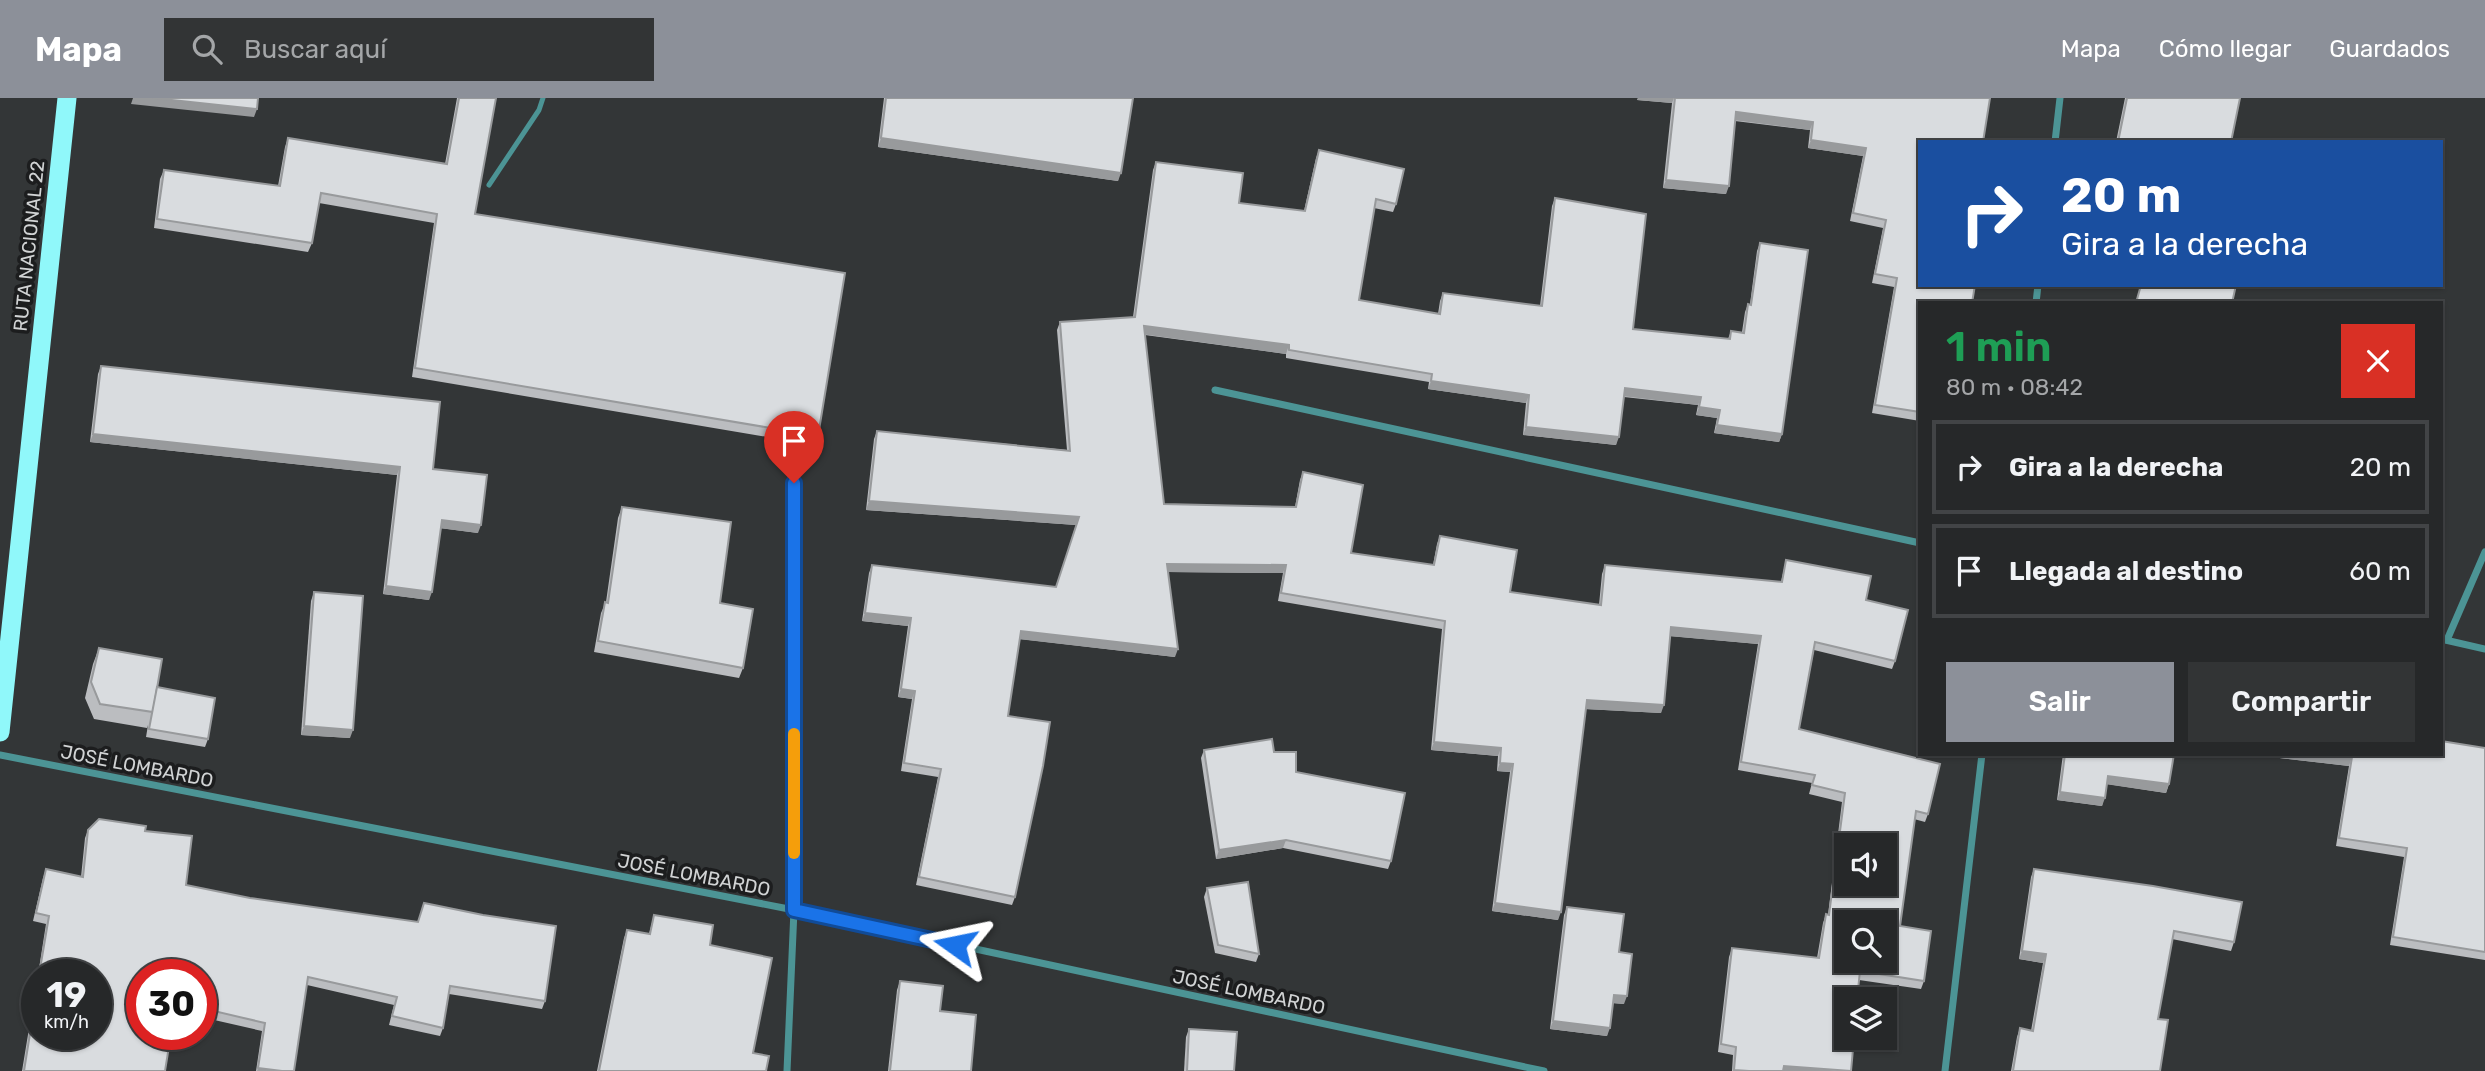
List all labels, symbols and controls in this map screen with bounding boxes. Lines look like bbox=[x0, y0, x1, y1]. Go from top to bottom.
search box bbox=[164, 18, 654, 81]
text: Mapa bbox=[35, 30, 122, 69]
icon: search bbox=[188, 30, 226, 68]
text: Buscar aquí bbox=[244, 34, 387, 65]
text: Mapa bbox=[2061, 35, 2121, 63]
text: Cómo llegar bbox=[2159, 35, 2291, 63]
text: Guardados bbox=[2329, 35, 2450, 63]
street label: RUTA NACIONAL 22 bbox=[9, 159, 49, 333]
text: 20 m bbox=[2061, 166, 2182, 224]
icon: right bbox=[1946, 168, 2037, 259]
text: Gira a la derecha bbox=[2061, 225, 2308, 263]
text: 1 min bbox=[1946, 322, 2052, 372]
button: close bbox=[2341, 324, 2415, 398]
text: 80 m · 08:42 bbox=[1946, 373, 2083, 401]
pin bbox=[764, 411, 824, 483]
icon: arrive bbox=[775, 422, 813, 460]
icon: right bbox=[1950, 448, 1988, 486]
text: Gira a la derecha bbox=[2009, 452, 2223, 483]
text: 20 m bbox=[2350, 452, 2411, 483]
icon: arrive bbox=[1950, 552, 1988, 590]
text: Llegada al destino bbox=[2009, 556, 2243, 587]
text: 60 m bbox=[2349, 556, 2411, 587]
button: Salir bbox=[1946, 662, 2174, 742]
button: Compartir bbox=[2188, 662, 2415, 742]
street label: JOSÉ LOMBARDO bbox=[59, 740, 215, 792]
map controls bbox=[1834, 833, 1897, 1050]
button: sound bbox=[1834, 833, 1897, 896]
street label: JOSÉ LOMBARDO bbox=[616, 849, 772, 901]
position arrow bbox=[918, 908, 992, 982]
button: search bbox=[1834, 910, 1897, 973]
speed limit sign: 30 bbox=[126, 959, 217, 1050]
street label: JOSÉ LOMBARDO bbox=[1171, 965, 1327, 1019]
text: 19 bbox=[47, 974, 86, 1016]
button: layers bbox=[1834, 987, 1897, 1050]
text: km/h bbox=[44, 1011, 89, 1033]

